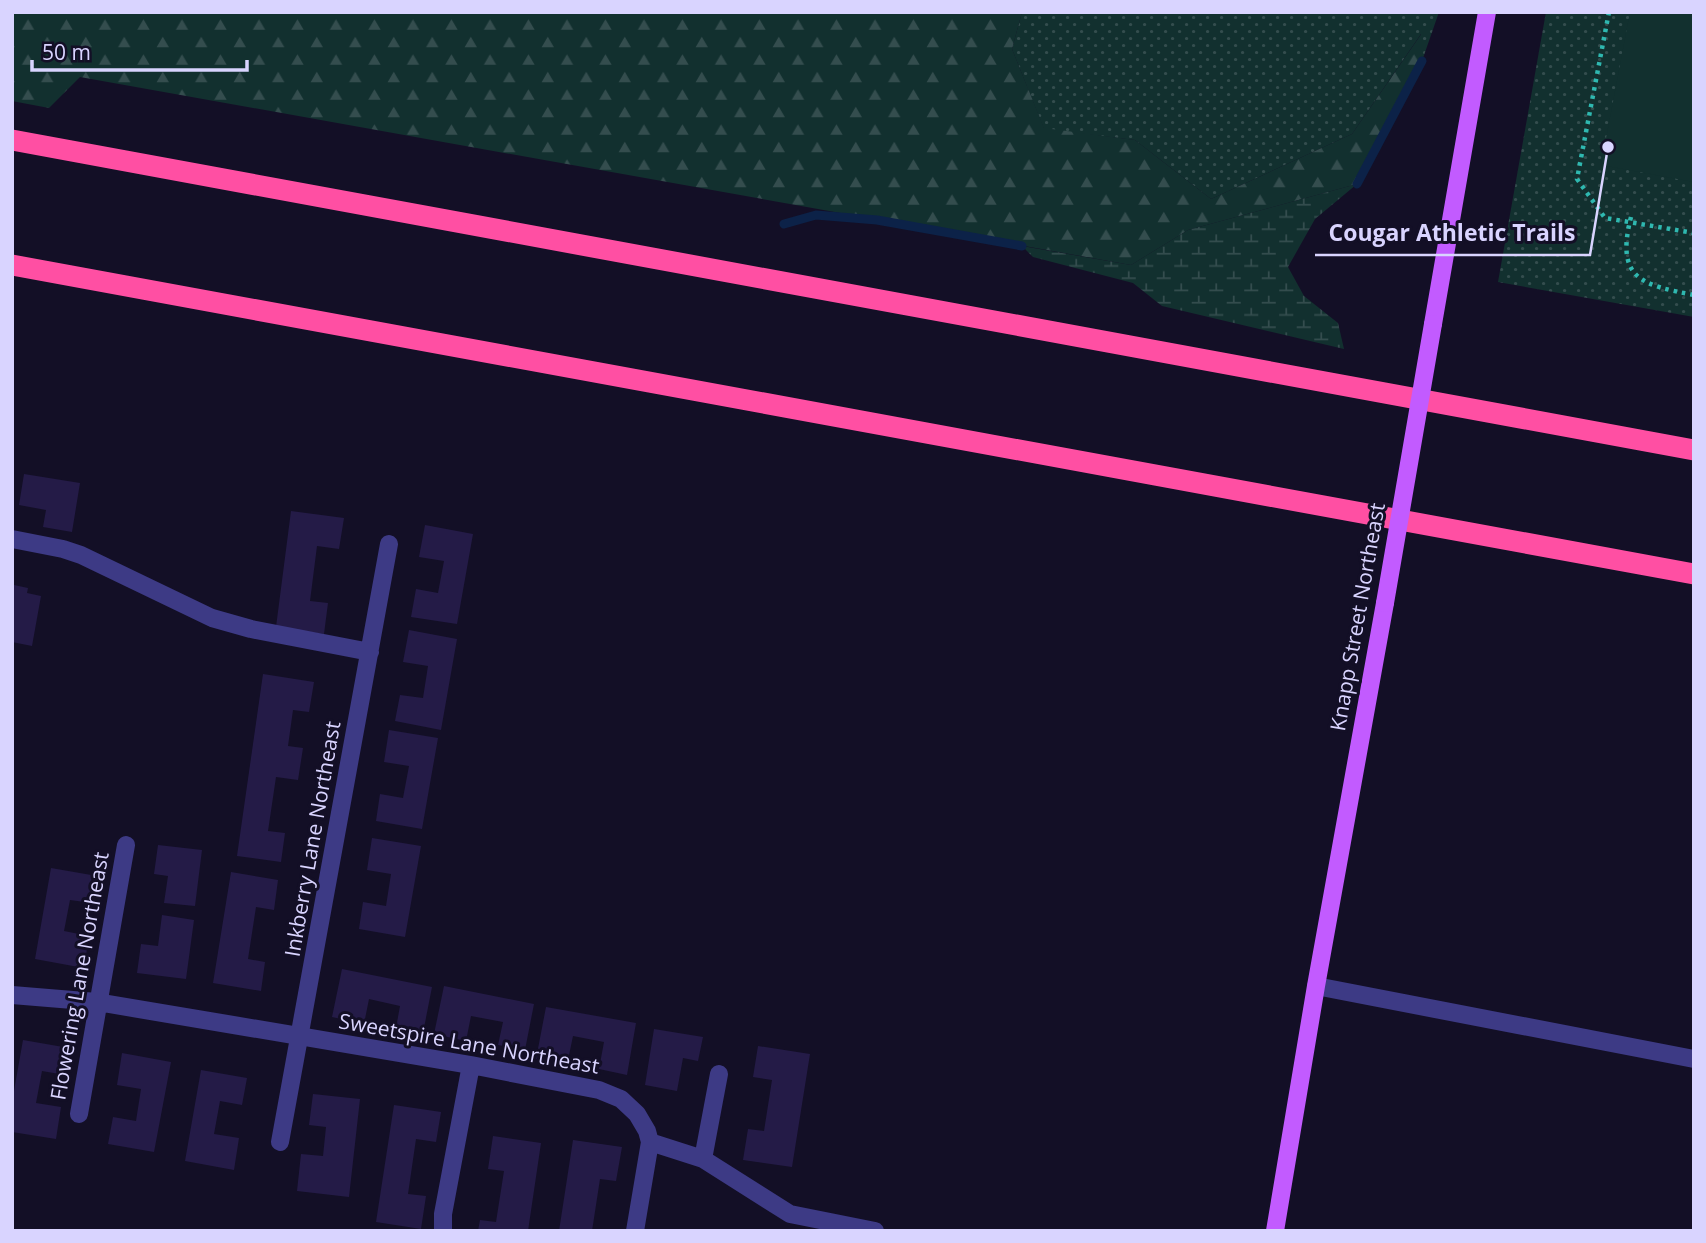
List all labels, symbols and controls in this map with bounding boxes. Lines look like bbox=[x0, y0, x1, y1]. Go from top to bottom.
scale bar bbox=[32, 28, 247, 72]
text: 50 m bbox=[42, 38, 91, 66]
callout: Cougar Athletic Trails bbox=[1315, 211, 1590, 255]
text: Cougar Athletic Trails bbox=[1329, 216, 1575, 248]
street label: Knapp Street Northeast bbox=[1323, 501, 1391, 733]
street label: Inkberry Lane Northeast bbox=[278, 719, 347, 959]
street label: Flowering Lane Northeast bbox=[43, 850, 115, 1102]
street label: Sweetspire Lane Northeast bbox=[337, 1006, 602, 1080]

